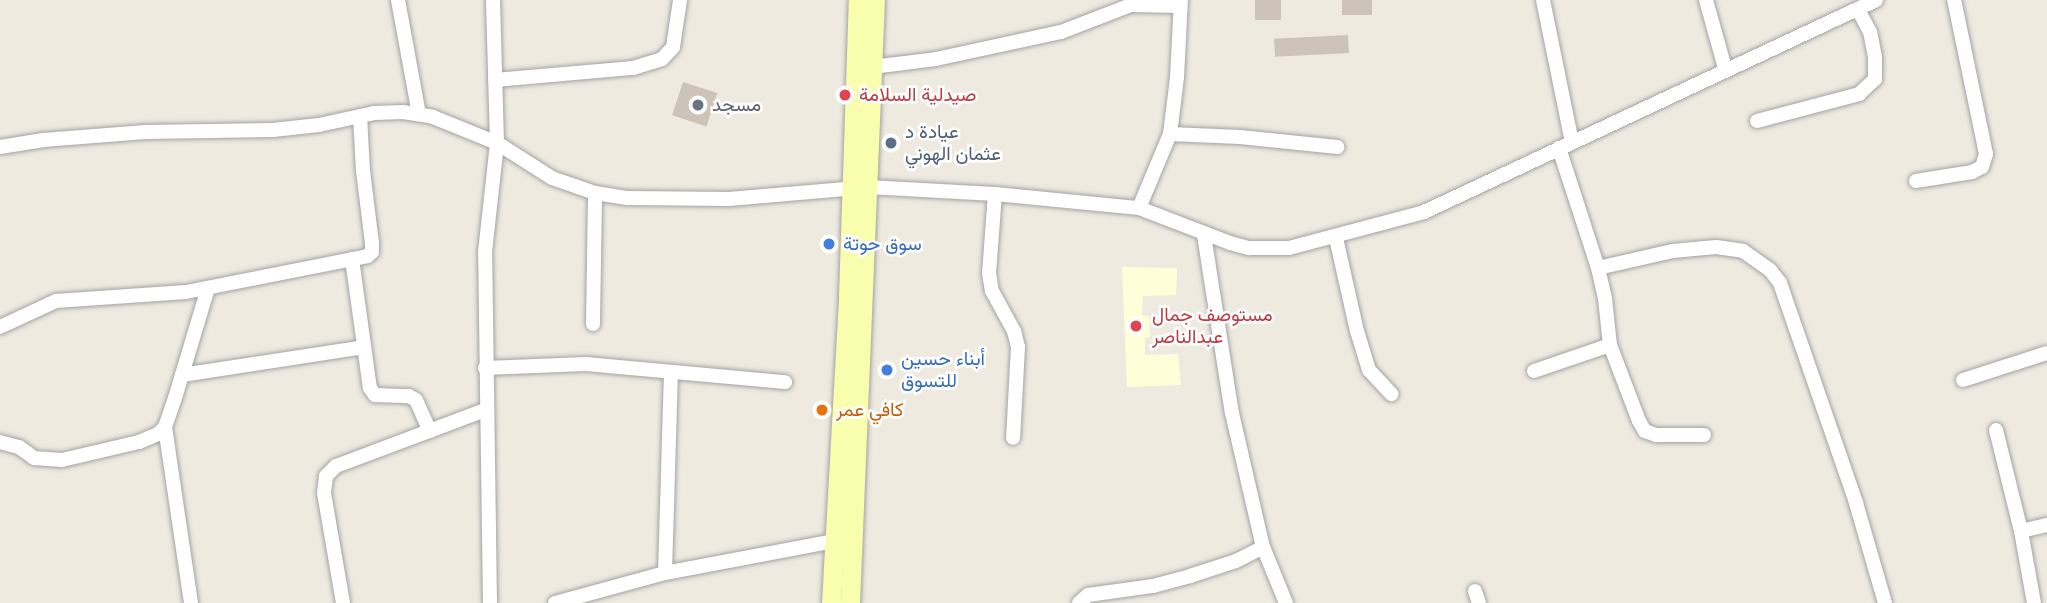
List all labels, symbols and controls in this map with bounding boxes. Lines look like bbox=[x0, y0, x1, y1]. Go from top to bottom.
place label: صيدلية السلامة bbox=[859, 84, 976, 106]
marker: صيدلية السلامة bbox=[837, 87, 853, 103]
place label: مسجد bbox=[712, 94, 761, 116]
marker: مسجد bbox=[690, 97, 706, 113]
place label: عيادة د عثمان الهوني bbox=[905, 121, 1001, 165]
marker: عيادة د عثمان الهوني bbox=[883, 135, 899, 151]
place label: سوق حوتة bbox=[843, 233, 922, 255]
marker: سوق حوتة bbox=[821, 236, 837, 252]
place label: مستوصف جمال عبدالناصر bbox=[1152, 304, 1273, 348]
marker: مستوصف جمال عبدالناصر bbox=[1126, 316, 1146, 336]
place label: أبناء حسين للتسوق bbox=[901, 348, 985, 392]
marker: أبناء حسين للتسوق bbox=[879, 362, 895, 378]
place label: كافي عمر bbox=[836, 399, 903, 421]
marker: كافي عمر bbox=[814, 402, 830, 418]

